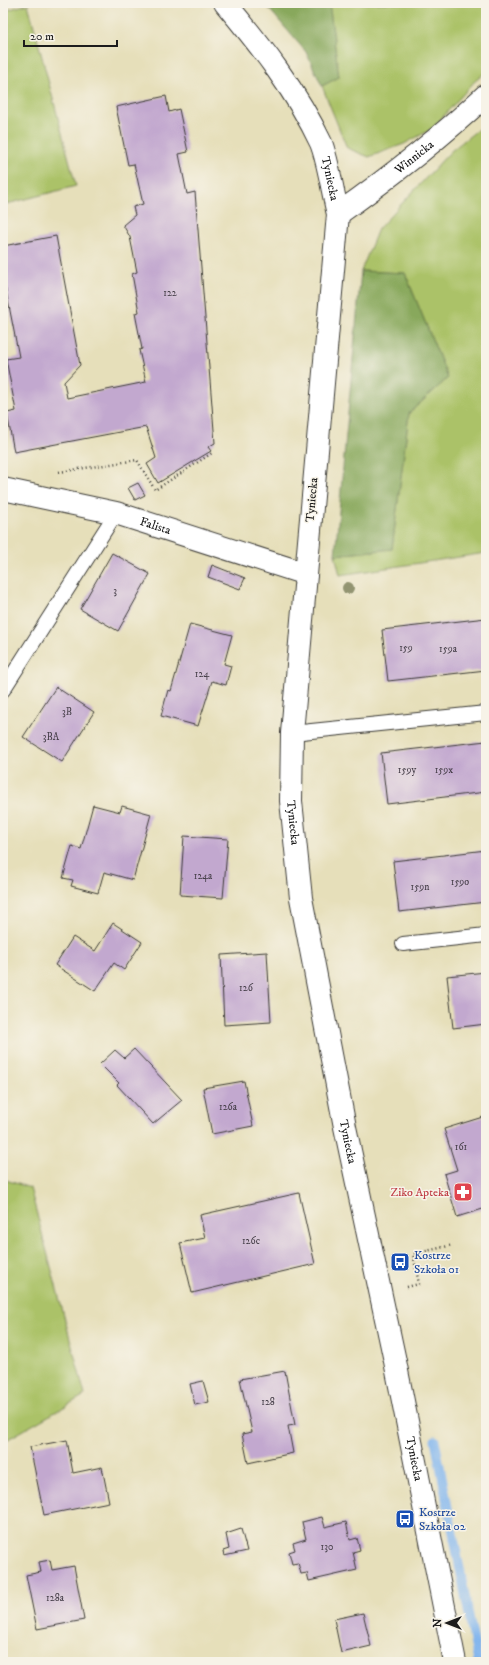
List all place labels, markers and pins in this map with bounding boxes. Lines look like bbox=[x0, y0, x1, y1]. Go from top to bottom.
pharmacy icon: Ziko Apteka bbox=[452, 1181, 474, 1203]
place label: Ziko Apteka bbox=[390, 1185, 450, 1200]
place label: Kostrze Szkoła 01 bbox=[414, 1248, 459, 1277]
bus stop icon: Kostrze Szkoła 01 bbox=[389, 1251, 411, 1273]
place label: Kostrze Szkoła 02 bbox=[419, 1505, 466, 1534]
bus stop icon: Kostrze Szkoła 02 bbox=[394, 1508, 416, 1530]

